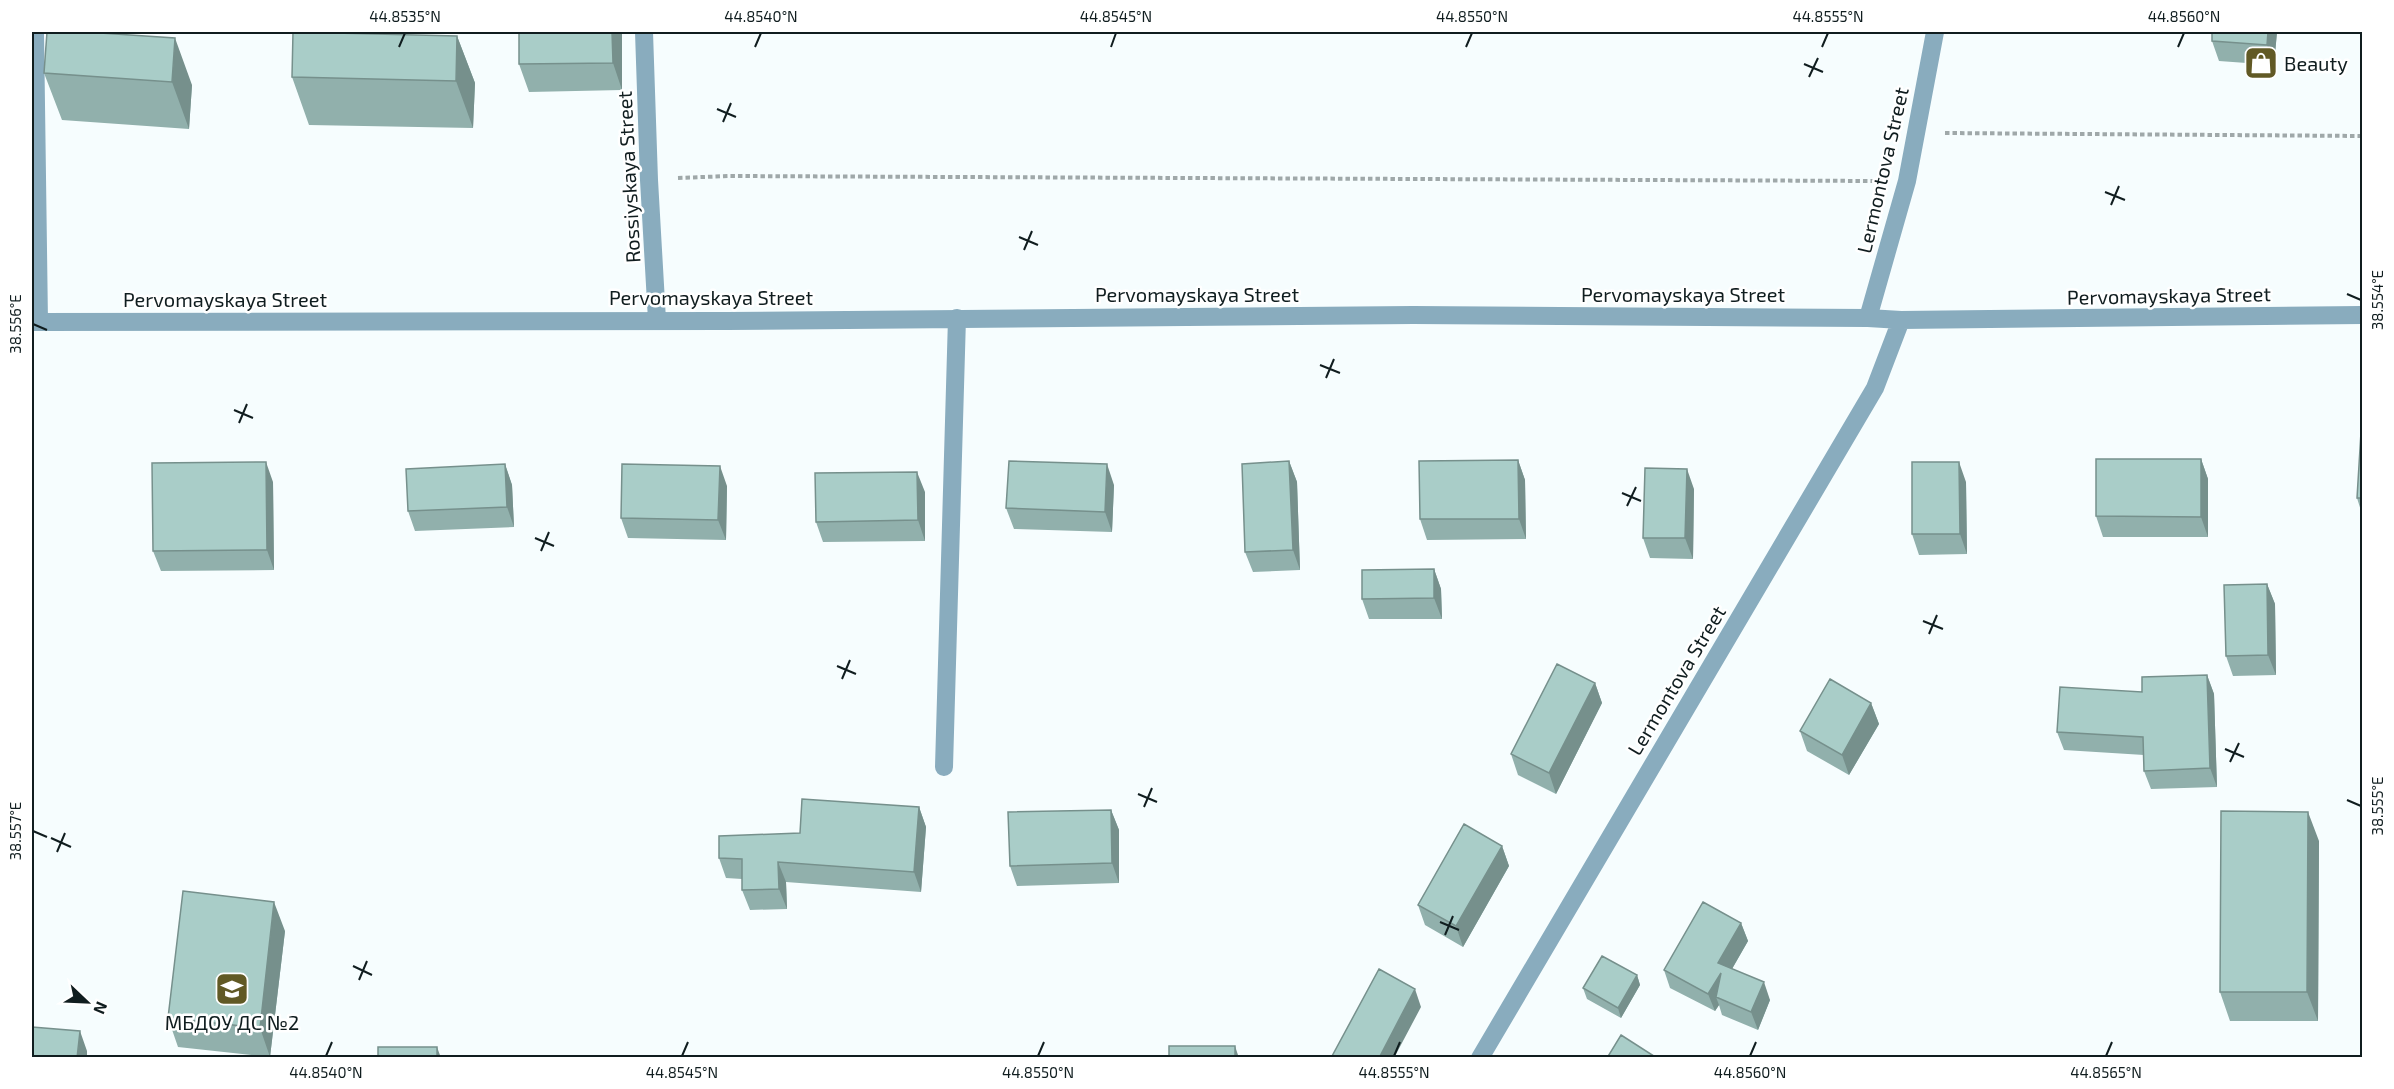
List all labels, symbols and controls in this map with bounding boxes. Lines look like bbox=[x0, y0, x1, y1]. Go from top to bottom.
text: 44.8535°N bbox=[369, 7, 441, 25]
text: 44.8540°N bbox=[724, 7, 798, 25]
text: 44.8545°N bbox=[1080, 7, 1152, 25]
text: 44.8550°N bbox=[1436, 7, 1508, 25]
text: 44.8555°N bbox=[1792, 7, 1864, 25]
text: 44.8560°N bbox=[2148, 7, 2220, 25]
shop icon: Beauty bbox=[2243, 45, 2279, 81]
place label: Beauty bbox=[2284, 51, 2348, 75]
street label: Lermontova Street bbox=[1851, 84, 1913, 255]
street label: Rossiyskaya Street bbox=[611, 90, 644, 264]
text: 38.554°E bbox=[2368, 270, 2386, 330]
street label: Pervomayskaya Street bbox=[2067, 281, 2272, 309]
street label: Pervomayskaya Street bbox=[1095, 282, 1299, 306]
street label: Pervomayskaya Street bbox=[1581, 282, 1785, 306]
street label: Pervomayskaya Street bbox=[609, 285, 813, 309]
street label: Pervomayskaya Street bbox=[123, 287, 327, 311]
text: 38.556°E bbox=[6, 294, 24, 354]
street label: Lermontova Street bbox=[1622, 601, 1730, 759]
text: 38.555°E bbox=[2368, 777, 2386, 835]
text: 38.557°E bbox=[6, 802, 24, 860]
school or university icon: МБДОУ ДС №2 bbox=[214, 971, 250, 1007]
north arrow bbox=[57, 972, 117, 1032]
text: N bbox=[90, 999, 112, 1017]
place label: МБДОУ ДС №2 bbox=[165, 1010, 299, 1034]
text: 44.8540°N bbox=[289, 1063, 363, 1081]
text: 44.8545°N bbox=[646, 1063, 718, 1081]
text: 44.8550°N bbox=[1002, 1063, 1074, 1081]
text: 44.8555°N bbox=[1358, 1063, 1430, 1081]
text: 44.8560°N bbox=[1714, 1063, 1786, 1081]
text: 44.8565°N bbox=[2070, 1063, 2142, 1081]

